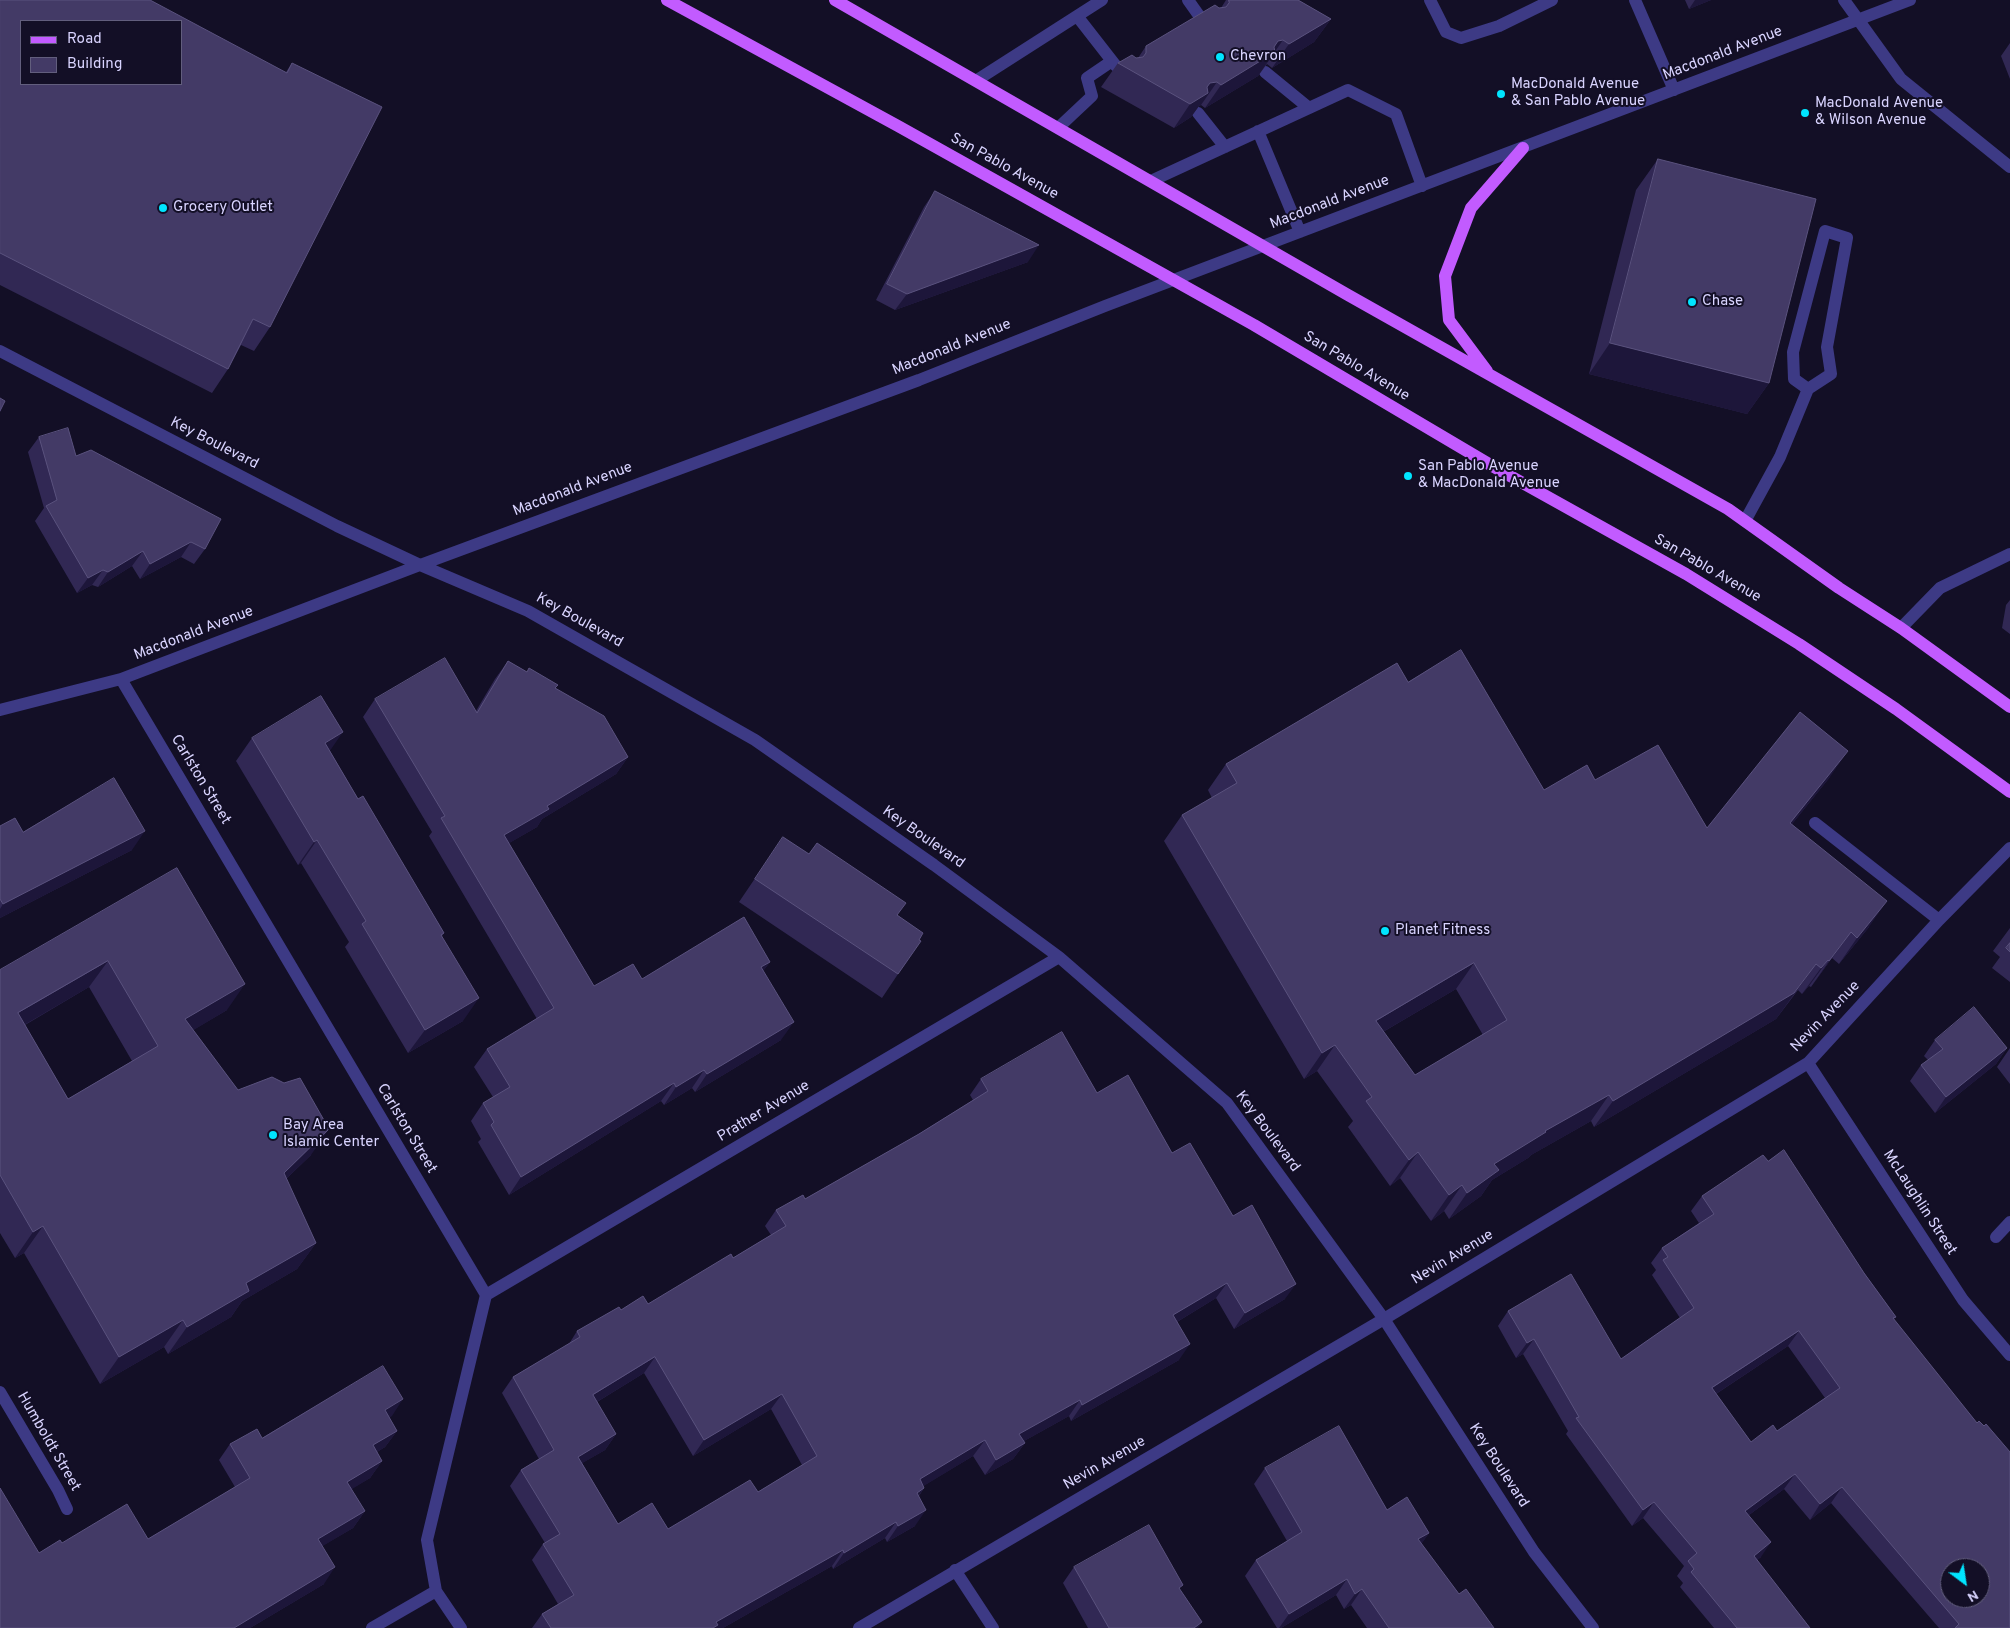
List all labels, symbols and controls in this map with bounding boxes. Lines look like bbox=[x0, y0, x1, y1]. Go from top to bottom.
legend bbox=[20, 20, 182, 85]
street label: Macdonald Avenue bbox=[1661, 23, 1785, 85]
text: Road bbox=[67, 30, 102, 49]
place label: Chevron bbox=[1230, 48, 1286, 66]
marker: Chevron bbox=[1214, 51, 1226, 63]
text: Building bbox=[67, 55, 122, 74]
place label: MacDonald Avenue & San Pablo Avenue bbox=[1511, 76, 1645, 111]
marker: MacDonald Avenue & San Pablo Avenue bbox=[1495, 88, 1507, 100]
place label: MacDonald Avenue & Wilson Avenue bbox=[1815, 95, 1943, 130]
marker: MacDonald Avenue & Wilson Avenue bbox=[1799, 107, 1811, 119]
street label: San Pablo Avenue bbox=[947, 130, 1061, 204]
street label: Macdonald Avenue bbox=[1268, 172, 1392, 234]
place label: Grocery Outlet bbox=[173, 199, 273, 217]
marker: Grocery Outlet bbox=[157, 202, 169, 214]
place label: Chase bbox=[1702, 293, 1743, 311]
marker: Chase bbox=[1686, 296, 1698, 308]
street label: Macdonald Avenue bbox=[890, 316, 1014, 380]
street label: San Pablo Avenue bbox=[1300, 328, 1412, 406]
street label: Key Boulevard bbox=[167, 414, 261, 474]
place label: San Pablo Avenue & MacDonald Avenue bbox=[1418, 458, 1560, 493]
street label: Macdonald Avenue bbox=[511, 459, 635, 521]
marker: San Pablo Avenue & MacDonald Avenue bbox=[1402, 470, 1414, 482]
street label: San Pablo Avenue bbox=[1650, 531, 1764, 607]
street label: Key Boulevard bbox=[532, 590, 626, 652]
street label: Macdonald Avenue bbox=[132, 603, 256, 665]
street label: Carlston Street bbox=[166, 732, 234, 828]
street label: Key Boulevard bbox=[878, 803, 968, 873]
place label: Planet Fitness bbox=[1395, 922, 1490, 940]
marker: Planet Fitness bbox=[1379, 925, 1391, 937]
street label: Nevin Avenue bbox=[1788, 978, 1864, 1056]
street label: Prather Avenue bbox=[715, 1077, 813, 1147]
street label: Carlston Street bbox=[372, 1081, 440, 1177]
street label: Key Boulevard bbox=[1231, 1088, 1303, 1176]
place label: Bay Area Islamic Center bbox=[283, 1117, 379, 1152]
marker: Bay Area Islamic Center bbox=[267, 1129, 279, 1141]
street label: McLaughlin Street bbox=[1878, 1147, 1960, 1259]
street label: Nevin Avenue bbox=[1409, 1227, 1497, 1289]
street label: Humboldt Street bbox=[12, 1389, 84, 1495]
street label: Key Boulevard bbox=[1464, 1421, 1532, 1511]
street label: Nevin Avenue bbox=[1061, 1433, 1149, 1495]
north arrow bbox=[1940, 1558, 1990, 1608]
text: N bbox=[1964, 1586, 1981, 1605]

